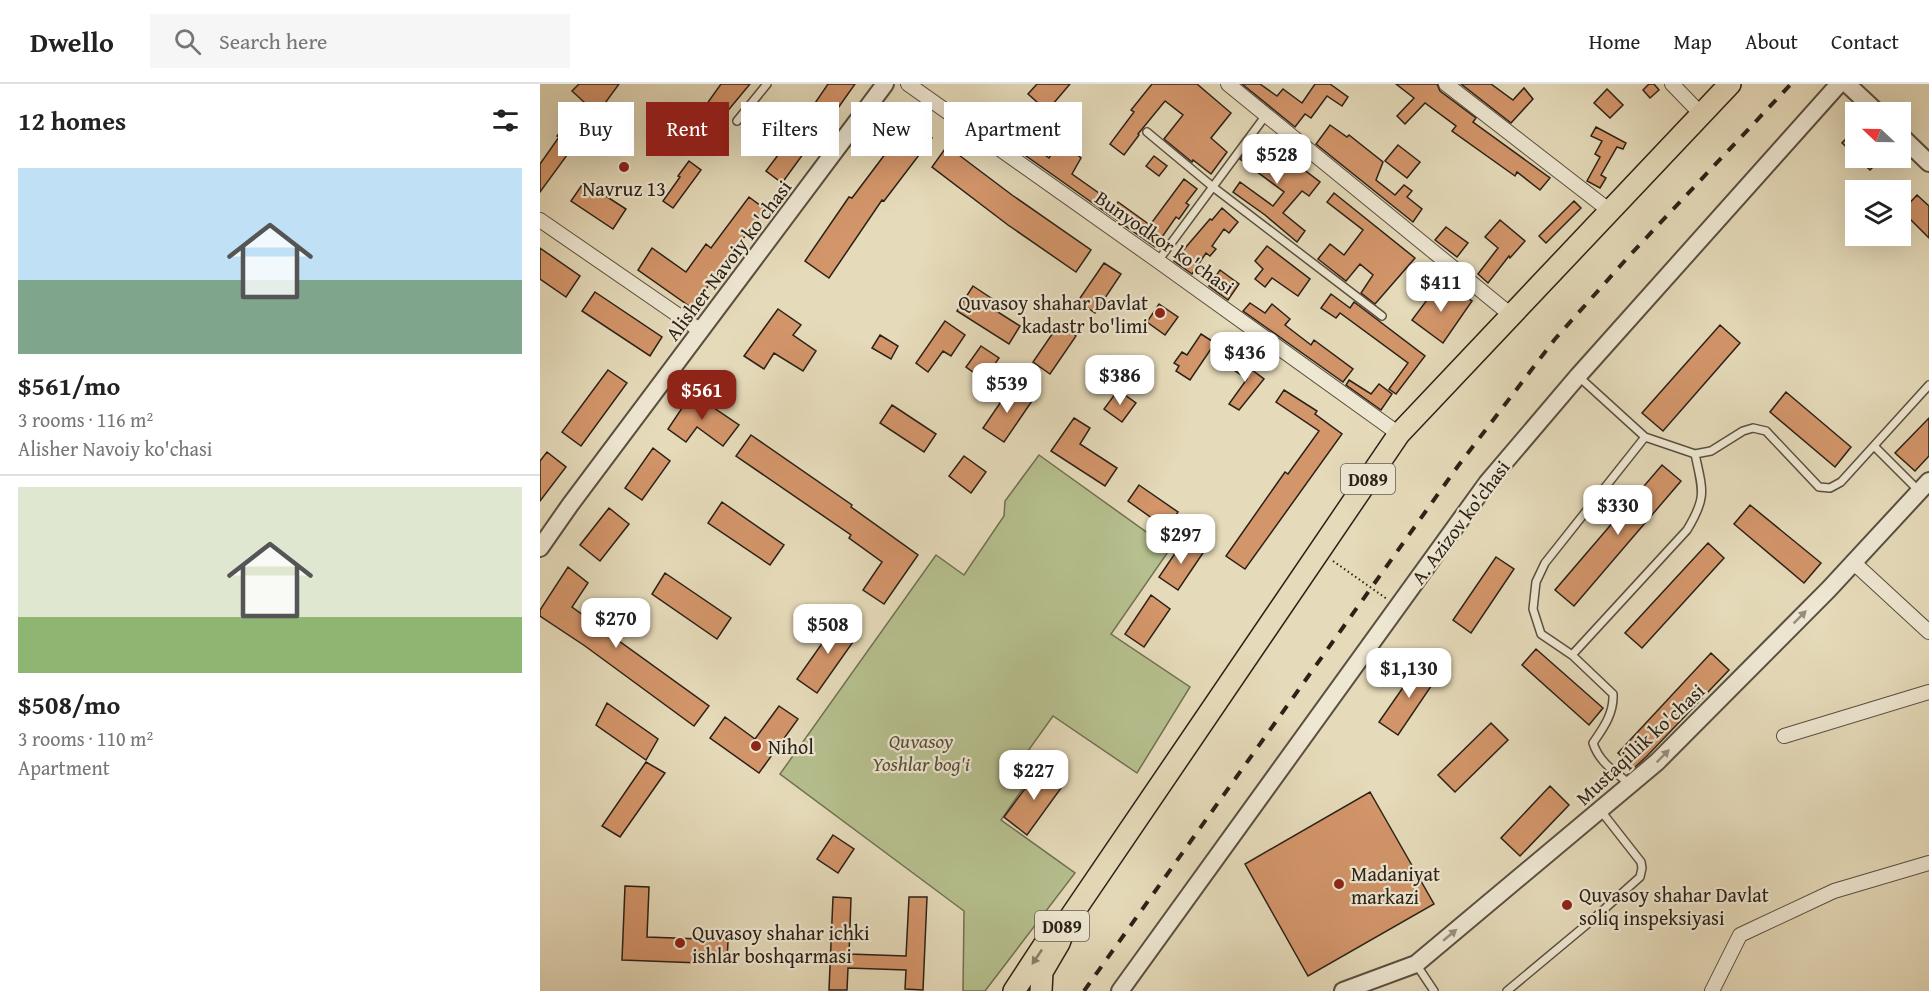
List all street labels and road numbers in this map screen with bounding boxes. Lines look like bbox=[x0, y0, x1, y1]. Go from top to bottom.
street label: Alisher Navoiy ko'chasi bbox=[658, 173, 798, 346]
street label: Bunyodkor ko'chasi bbox=[1089, 183, 1241, 301]
street label: A. Azizov ko'chasi bbox=[1404, 454, 1517, 590]
road number: D089 bbox=[1341, 464, 1395, 494]
street label: Mustaqillik ko'chasi bbox=[1569, 676, 1711, 812]
road number: D089 bbox=[1035, 911, 1089, 941]

